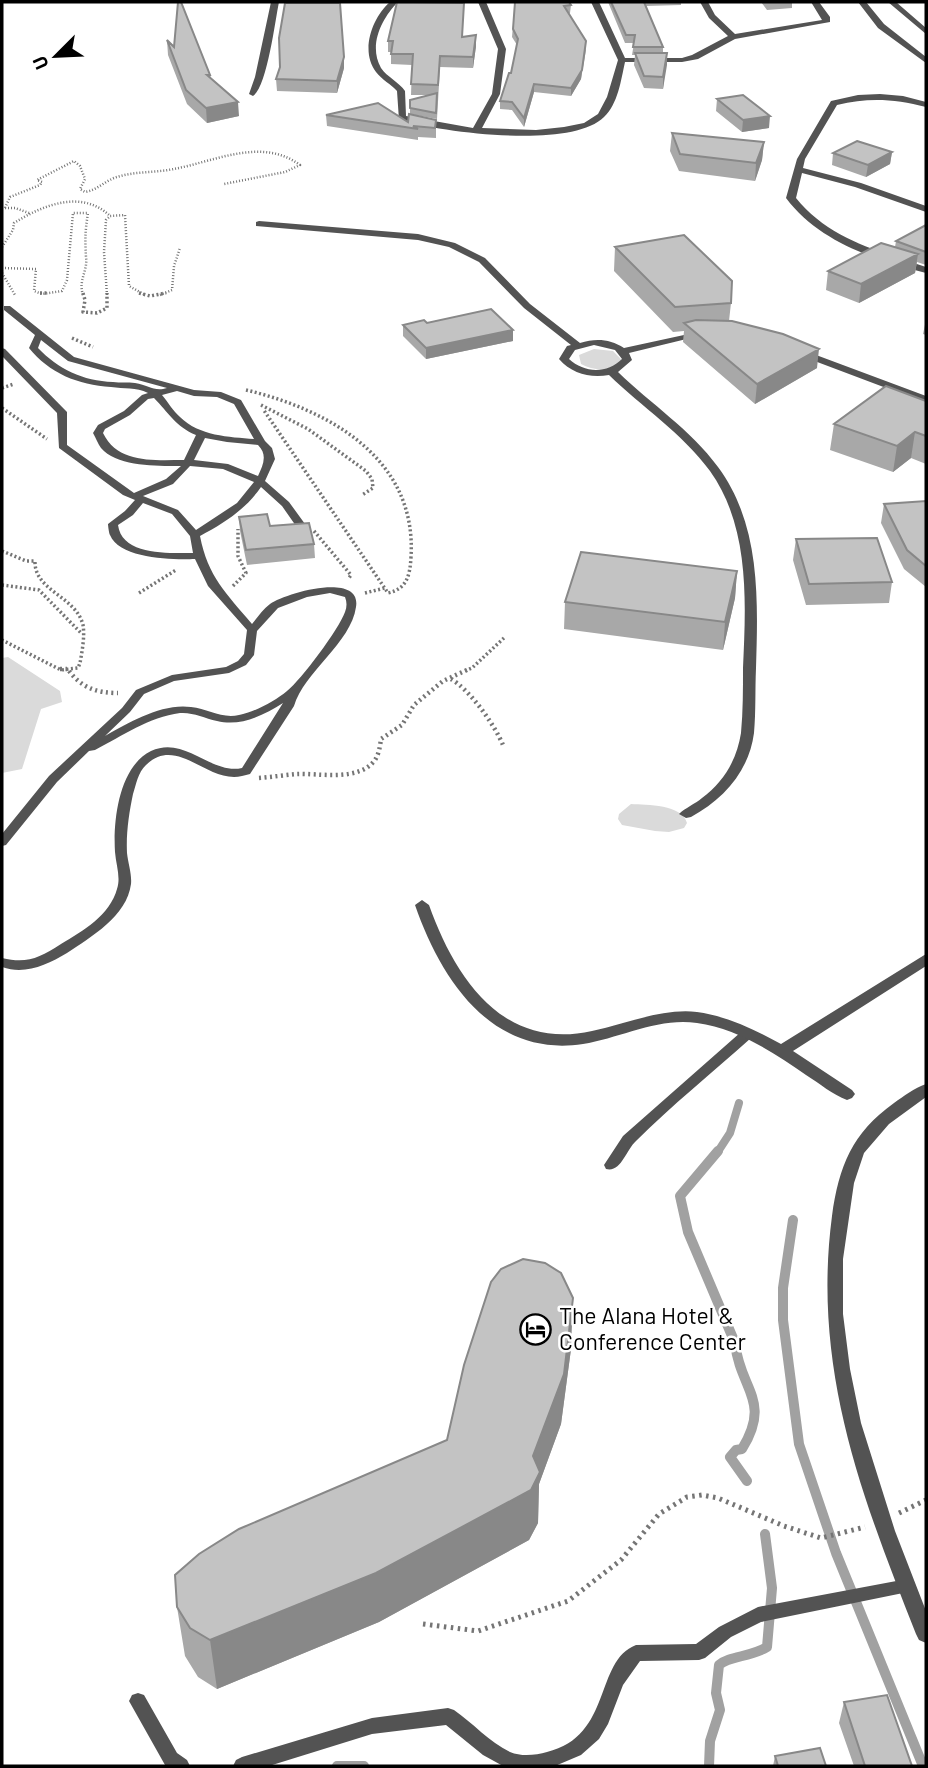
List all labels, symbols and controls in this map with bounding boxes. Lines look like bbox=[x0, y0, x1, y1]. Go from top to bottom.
north arrow bbox=[21, 21, 91, 91]
text: U bbox=[27, 53, 53, 73]
place label: The Alana Hotel & Conference Center bbox=[559, 1301, 747, 1355]
hotel icon: The Alana Hotel & Conference Center bbox=[519, 1312, 553, 1346]

